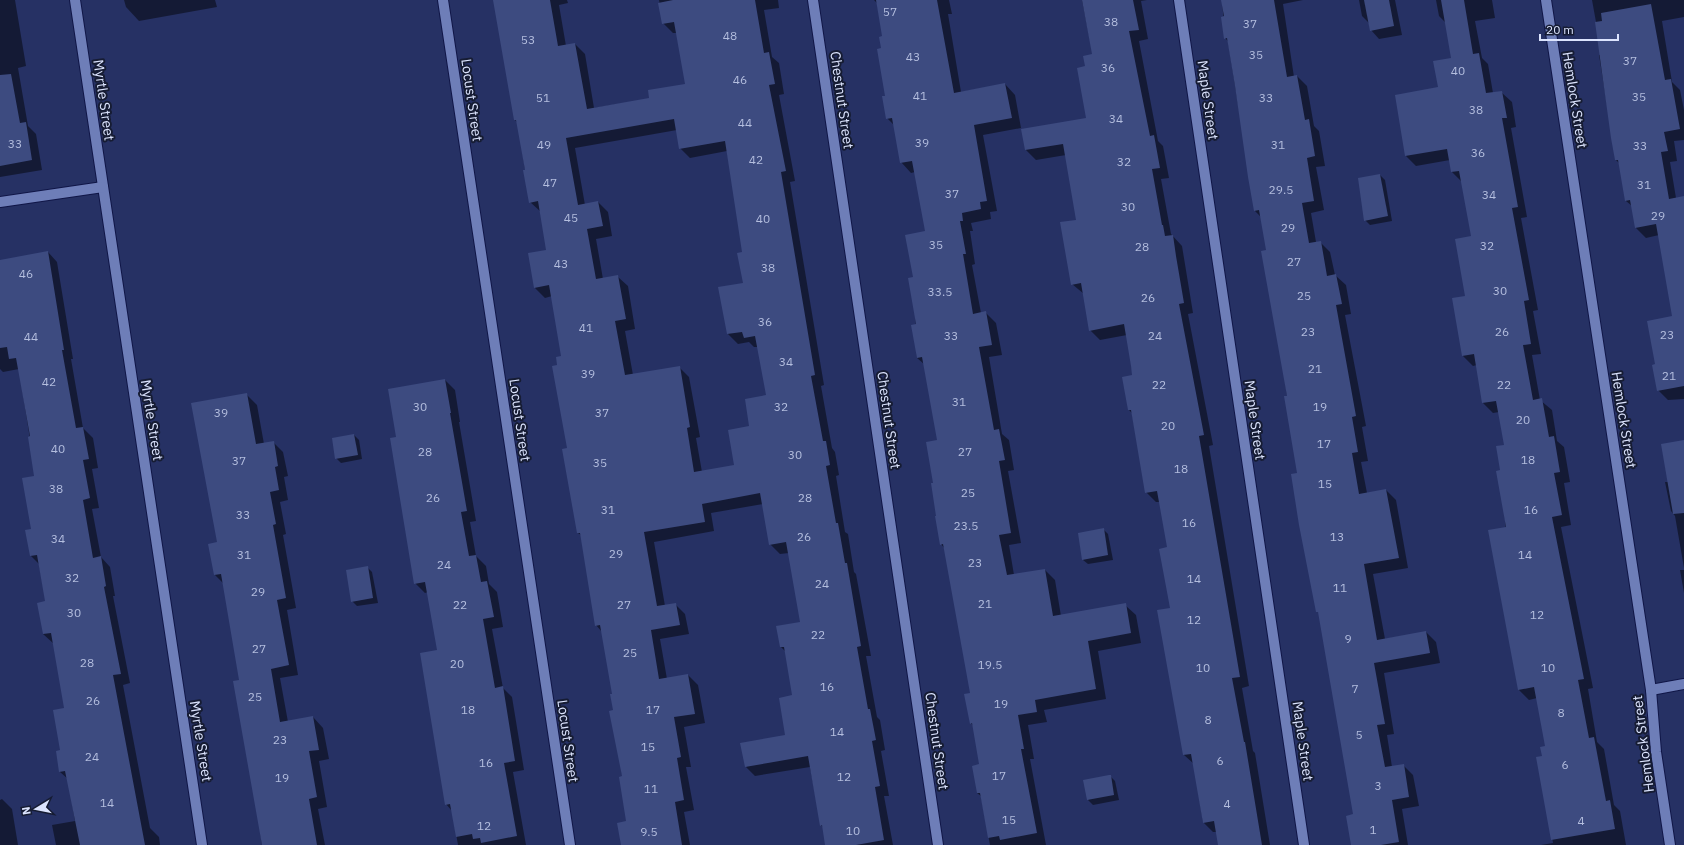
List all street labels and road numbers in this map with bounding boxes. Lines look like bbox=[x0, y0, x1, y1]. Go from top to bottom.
street label: Chestnut Street bbox=[826, 50, 858, 150]
street label: Hemlock Street bbox=[1558, 50, 1592, 150]
street label: Myrtle Street bbox=[89, 58, 119, 142]
street label: Locust Street bbox=[457, 58, 487, 142]
street label: Maple Street bbox=[1194, 59, 1223, 141]
street label: Chestnut Street bbox=[873, 370, 905, 470]
street label: Hemlock Street bbox=[1607, 370, 1641, 470]
street label: Myrtle Street bbox=[137, 378, 167, 462]
street label: Locust Street bbox=[505, 378, 535, 462]
street label: Maple Street bbox=[1241, 379, 1270, 461]
street label: Chestnut Street bbox=[921, 691, 953, 791]
street label: Hemlock Street bbox=[1628, 694, 1658, 794]
street label: Myrtle Street bbox=[186, 699, 216, 783]
street label: Locust Street bbox=[553, 699, 583, 783]
street label: Maple Street bbox=[1289, 700, 1318, 782]

